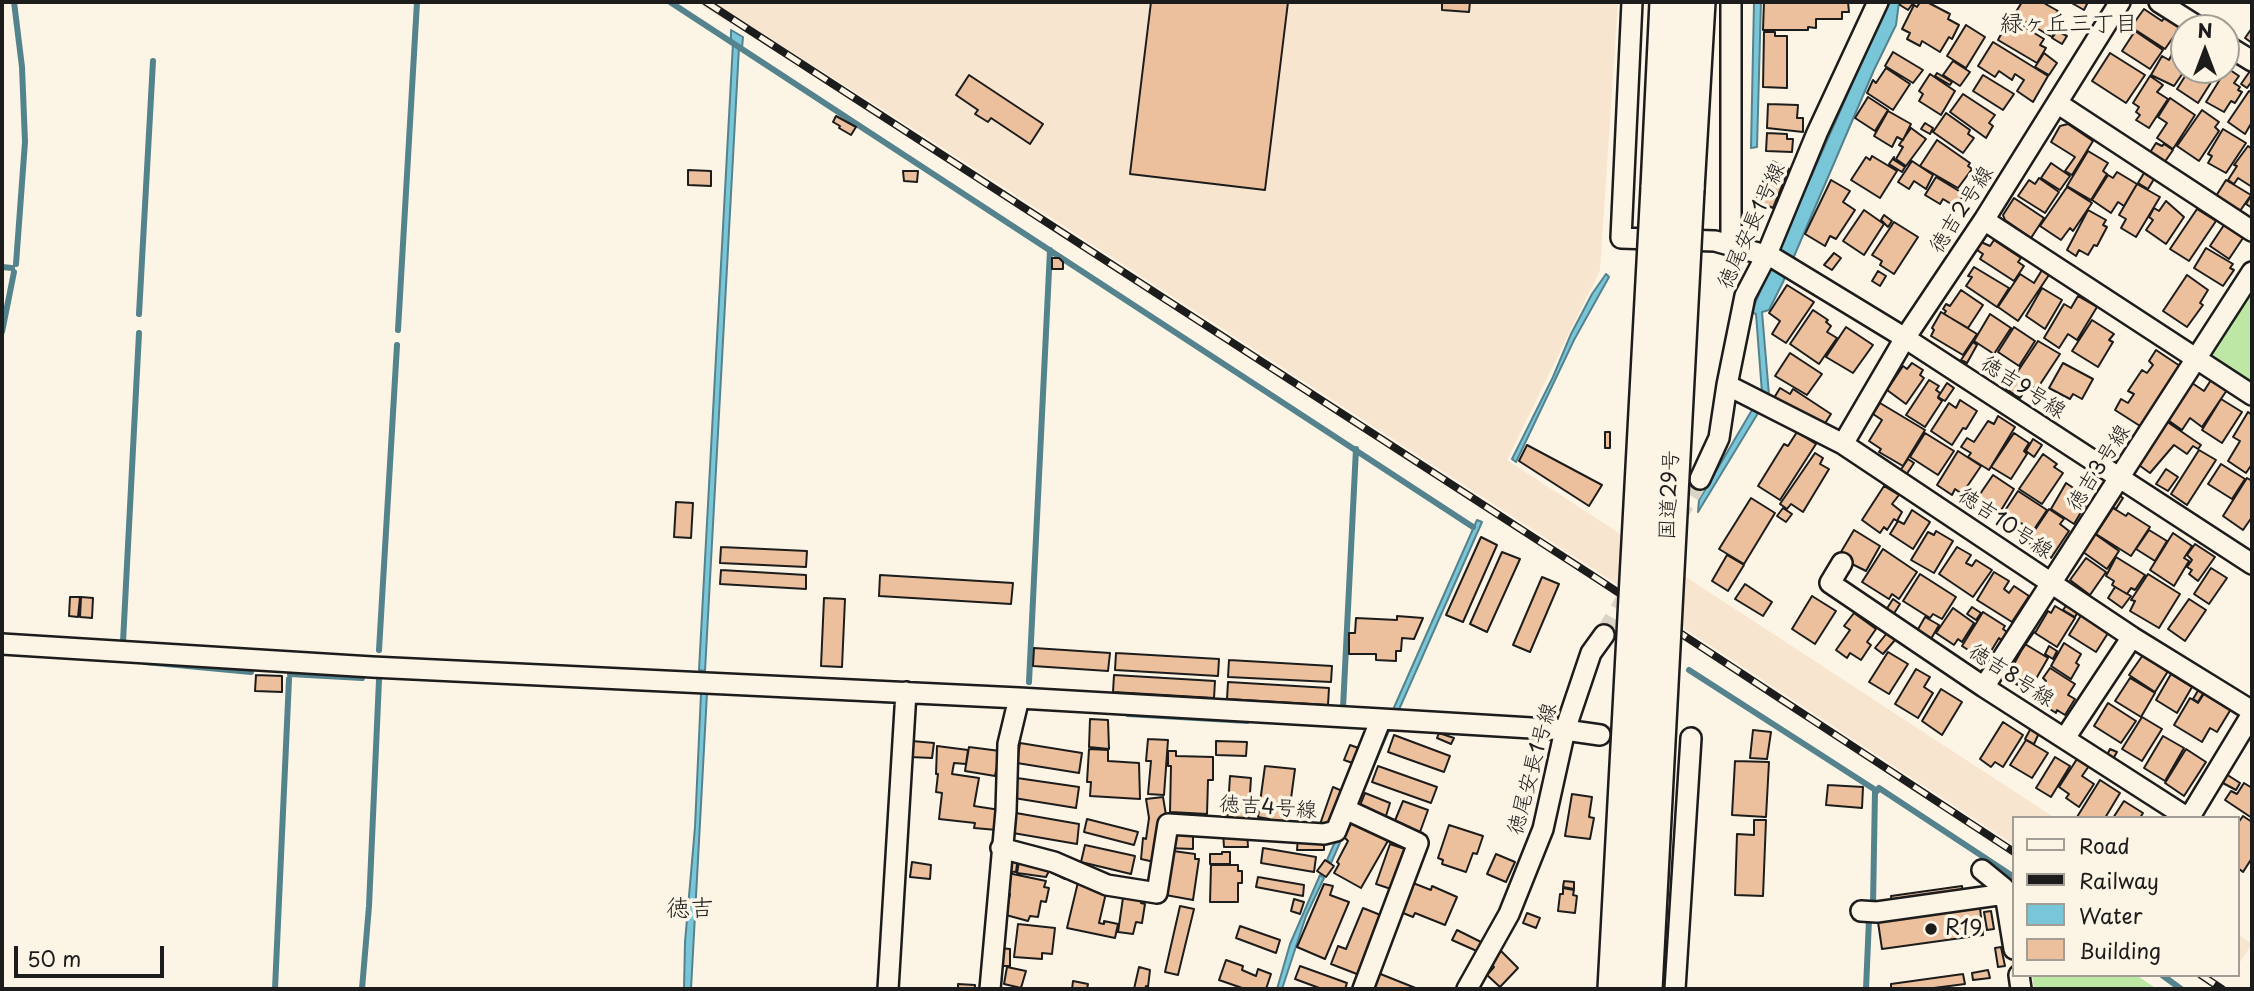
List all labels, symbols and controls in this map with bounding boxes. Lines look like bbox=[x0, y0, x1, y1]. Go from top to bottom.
district label: 緑ヶ丘三丁目 bbox=[2000, 11, 2138, 39]
north arrow bbox=[2170, 14, 2240, 84]
text: N bbox=[2197, 16, 2213, 44]
street label: 徳尾安長1号線 bbox=[1713, 159, 1791, 293]
street label: 徳吉2号線 bbox=[1925, 162, 1999, 258]
street label: 徳吉9号線 bbox=[1976, 351, 2070, 425]
street label: 徳吉3号線 bbox=[2062, 420, 2136, 516]
street label: 国道29号 bbox=[1655, 450, 1685, 540]
street label: 徳吉10号線 bbox=[1953, 483, 2057, 565]
street label: 徳吉8号線 bbox=[1963, 639, 2059, 713]
street label: 徳尾安長1号線 bbox=[1503, 700, 1563, 838]
street label: 徳吉4号線 bbox=[1218, 792, 1318, 824]
legend bbox=[2012, 816, 2240, 977]
text: Road bbox=[2079, 829, 2130, 861]
text: Railway bbox=[2079, 864, 2159, 896]
district label: 徳吉 bbox=[666, 895, 714, 923]
text: Water bbox=[2079, 899, 2142, 931]
place label: R19 bbox=[1945, 916, 1982, 942]
marker: R19 bbox=[1923, 921, 1939, 937]
scale bar bbox=[18, 932, 168, 976]
text: Building bbox=[2079, 934, 2161, 966]
text: 50 m bbox=[27, 942, 81, 974]

